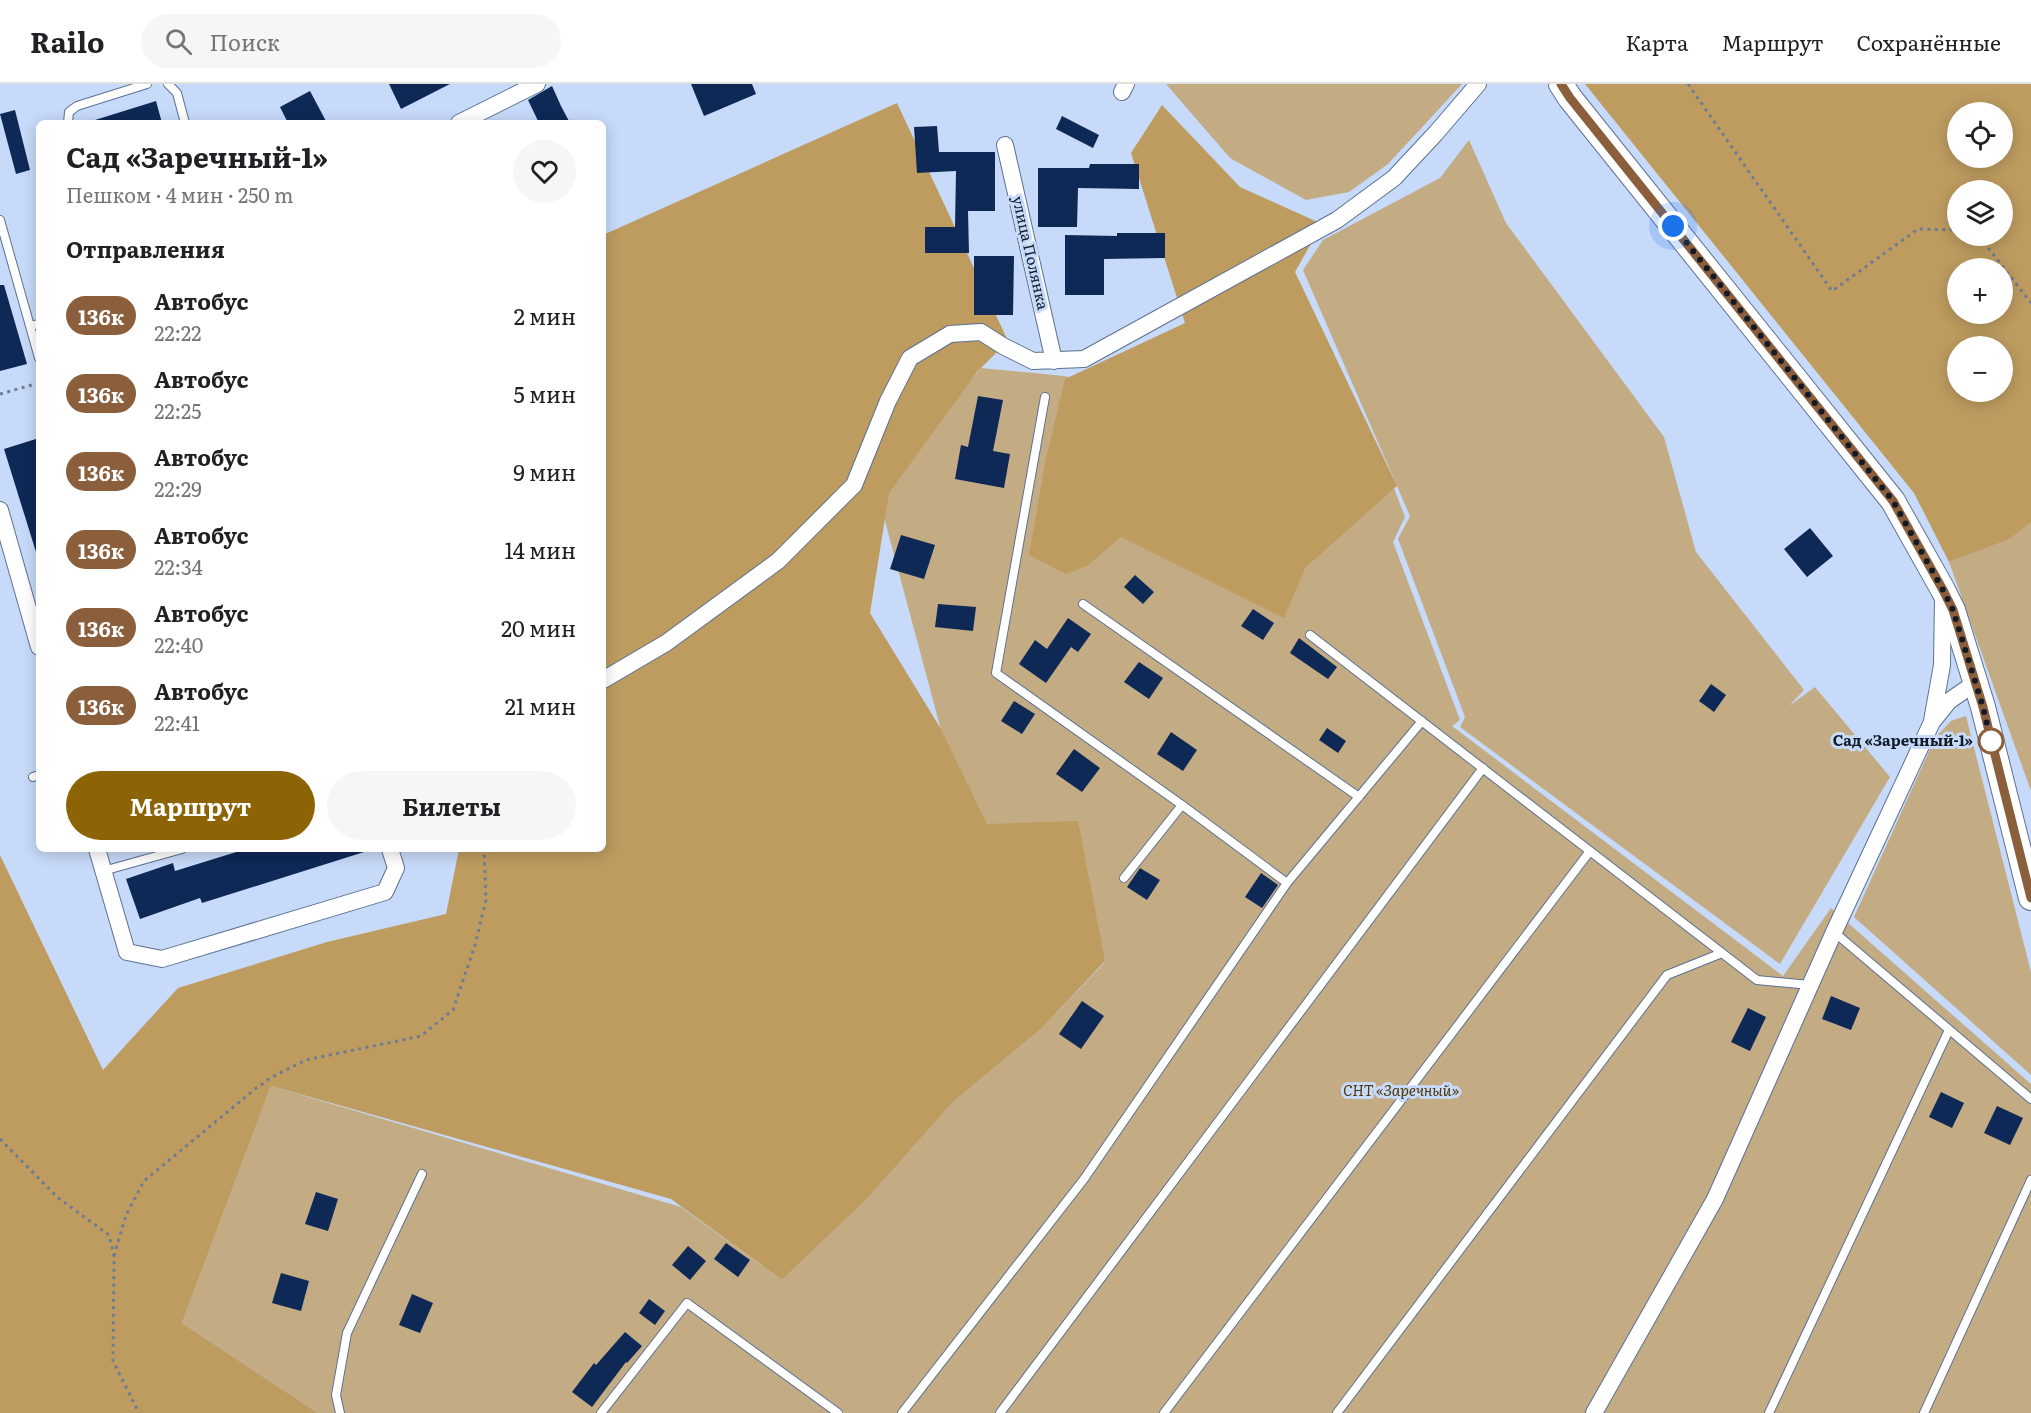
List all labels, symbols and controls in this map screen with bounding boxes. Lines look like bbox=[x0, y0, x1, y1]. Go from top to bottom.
search box bbox=[141, 14, 561, 68]
text: Railo bbox=[30, 20, 105, 62]
icon: search bbox=[162, 25, 195, 58]
text: Поиск bbox=[210, 25, 280, 58]
text: Карта bbox=[1625, 26, 1688, 57]
text: Маршрут bbox=[1721, 26, 1823, 57]
text: Сохранённые bbox=[1856, 26, 2001, 57]
map controls bbox=[1947, 102, 2013, 402]
button: locate bbox=[1947, 102, 2013, 168]
text: Сад «Заречный-1» bbox=[66, 135, 328, 177]
button: heart bbox=[513, 140, 576, 203]
text: Пешком · 4 мин · 250 m bbox=[66, 179, 293, 209]
button: layers bbox=[1947, 180, 2013, 246]
street label: улица Полянка bbox=[1007, 194, 1056, 313]
your location bbox=[1658, 211, 1688, 241]
text: Отправления bbox=[66, 232, 225, 265]
button: + bbox=[1947, 258, 2013, 324]
text: Автобус bbox=[154, 284, 249, 317]
text: 2 мин bbox=[514, 299, 576, 332]
text: 136к bbox=[78, 300, 124, 331]
text: 22:22 bbox=[154, 317, 201, 347]
button: − bbox=[1947, 336, 2013, 402]
text: Автобус bbox=[154, 362, 249, 395]
text: 5 мин bbox=[514, 377, 576, 410]
text: 136к bbox=[78, 378, 124, 409]
text: 22:25 bbox=[154, 395, 201, 425]
text: Автобус bbox=[154, 440, 249, 473]
text: 9 мин bbox=[513, 455, 576, 488]
text: 136к bbox=[78, 456, 124, 487]
text: 22:29 bbox=[154, 473, 202, 503]
text: Автобус bbox=[154, 518, 249, 551]
text: 14 мин bbox=[505, 533, 576, 566]
text: 136к bbox=[78, 534, 124, 565]
text: 22:34 bbox=[154, 551, 203, 581]
text: Автобус bbox=[154, 596, 249, 629]
text: 20 мин bbox=[501, 611, 576, 644]
text: 136к bbox=[78, 612, 124, 643]
text: 22:40 bbox=[154, 629, 203, 659]
text: Автобус bbox=[154, 674, 249, 707]
text: 21 мин bbox=[505, 689, 576, 722]
text: 136к bbox=[78, 690, 124, 721]
text: 22:41 bbox=[154, 707, 200, 737]
place label: Сад «Заречный-1» bbox=[1833, 728, 1973, 751]
marker: Сад «Заречный-1» bbox=[1978, 728, 2004, 754]
button: Маршрут bbox=[66, 771, 315, 840]
button: Билеты bbox=[327, 771, 576, 840]
park label: СНТ «Заречный» bbox=[1343, 1078, 1459, 1101]

